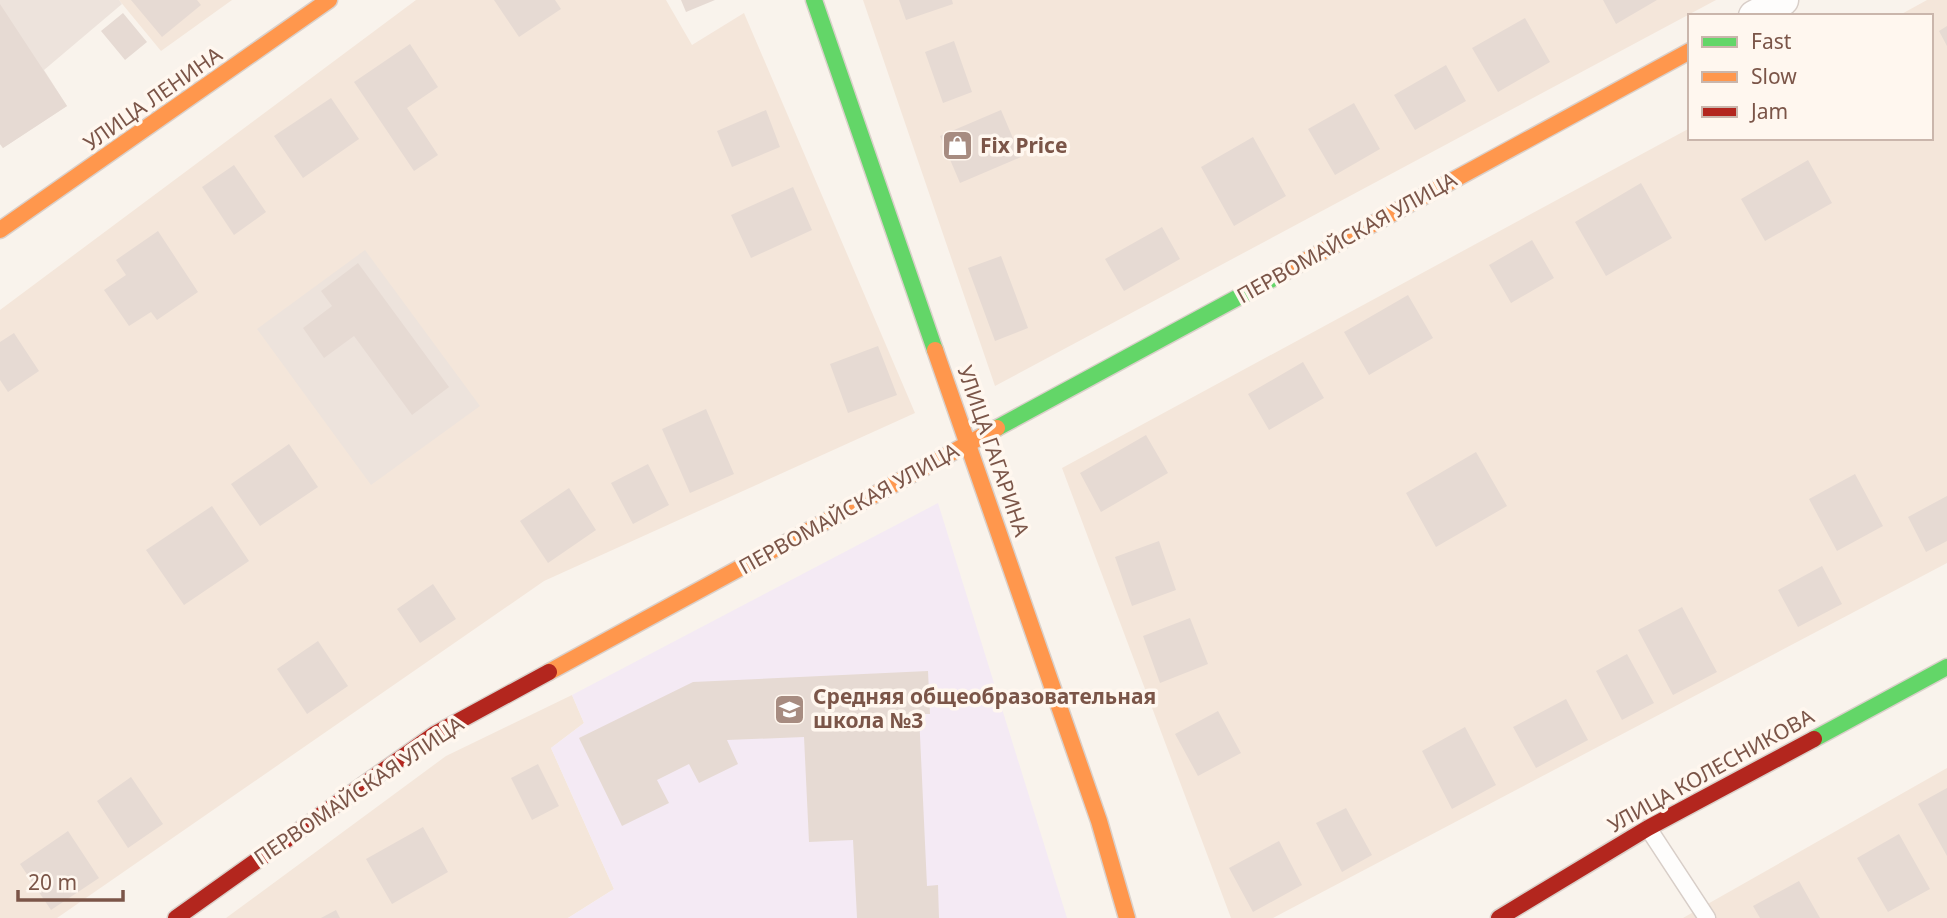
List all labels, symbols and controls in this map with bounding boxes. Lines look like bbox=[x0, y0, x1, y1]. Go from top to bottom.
legend bbox=[1688, 14, 1933, 140]
text: Fast bbox=[1751, 27, 1792, 55]
street label: УЛИЦА ЛЕНИНА bbox=[78, 40, 228, 156]
text: Slow bbox=[1751, 62, 1797, 90]
text: Jam bbox=[1749, 97, 1788, 125]
shop icon: Fix Price bbox=[940, 129, 974, 163]
place label: Fix Price bbox=[980, 131, 1068, 159]
street label: ПЕРВОМАЙСКАЯ УЛИЦА bbox=[1232, 165, 1462, 309]
street label: УЛИЦА ГАГАРИНА bbox=[952, 362, 1036, 540]
street label: ПЕРВОМАЙСКАЯ УЛИЦА bbox=[734, 436, 964, 580]
place label: Средняя общеобразовательная школа №3 bbox=[813, 682, 1156, 734]
school or university icon: Средняя общеобразовательная школа №3 bbox=[773, 692, 807, 726]
street label: УЛИЦА КОЛЕСНИКОВА bbox=[1603, 701, 1819, 838]
street label: ПЕРВОМАЙСКАЯ УЛИЦА bbox=[248, 709, 469, 871]
scale bar bbox=[18, 858, 122, 902]
text: 20 m bbox=[28, 868, 77, 896]

